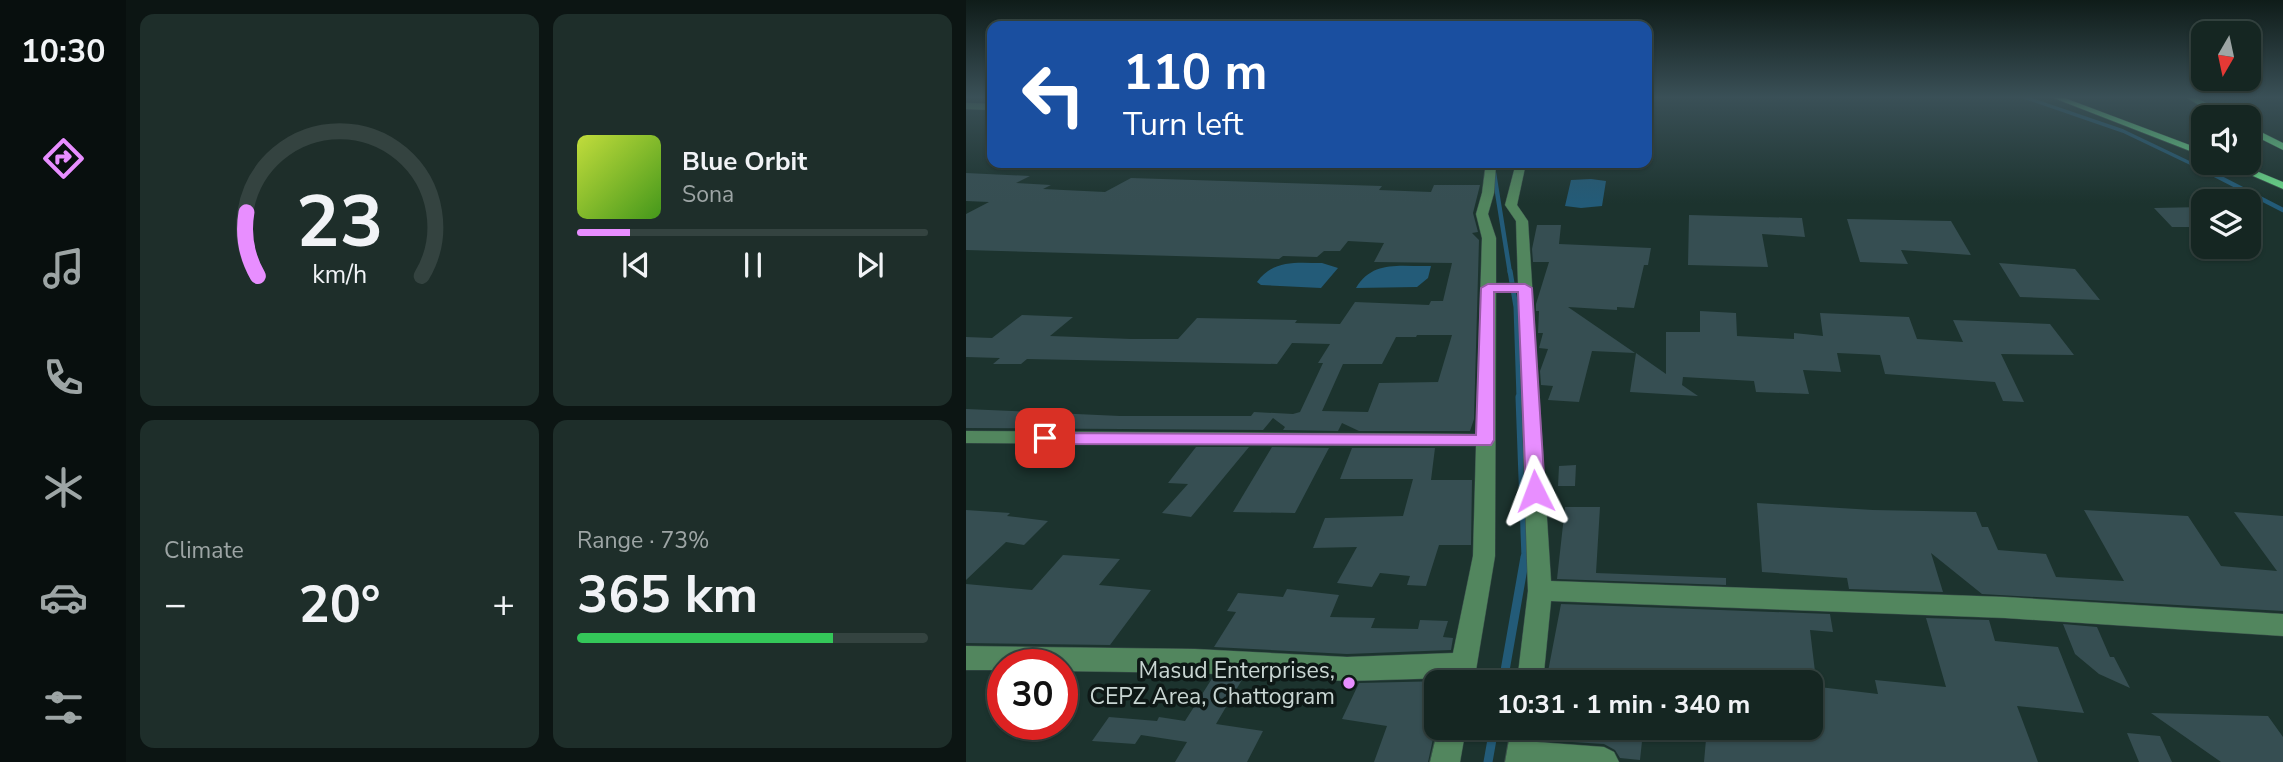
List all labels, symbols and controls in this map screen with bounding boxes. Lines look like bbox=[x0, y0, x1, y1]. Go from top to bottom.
north arrow bbox=[2191, 21, 2261, 91]
map controls bbox=[2191, 21, 2261, 259]
text: 10:30 bbox=[21, 30, 105, 73]
text: 110 m bbox=[1123, 39, 1267, 106]
icon: left bbox=[1008, 49, 1099, 140]
text: Turn left bbox=[1123, 103, 1243, 146]
button: sound bbox=[2191, 105, 2261, 175]
icon: directions bbox=[39, 134, 88, 183]
text: Blue Orbit bbox=[682, 144, 807, 179]
text: 23 bbox=[296, 172, 383, 272]
text: Sona bbox=[682, 179, 734, 210]
button: layers bbox=[2191, 189, 2261, 259]
icon: music bbox=[39, 244, 88, 293]
icon: previous bbox=[617, 246, 655, 284]
icon: pause bbox=[734, 246, 772, 284]
icon: next bbox=[851, 246, 889, 284]
text: km/h bbox=[312, 258, 367, 292]
icon: phone bbox=[39, 353, 88, 402]
pin bbox=[1015, 408, 1075, 468]
icon: arrive bbox=[1026, 419, 1064, 457]
position arrow bbox=[1498, 454, 1572, 528]
icon: climate bbox=[39, 463, 88, 512]
text: Range · 73% bbox=[577, 525, 709, 556]
text: Climate bbox=[164, 535, 244, 566]
text: 365 km bbox=[577, 559, 758, 630]
text: 20° bbox=[298, 569, 381, 640]
icon: car bbox=[39, 573, 88, 622]
text: − bbox=[164, 579, 187, 630]
text: + bbox=[492, 579, 515, 630]
speed limit sign: 30 bbox=[987, 649, 1078, 740]
place label: Masud Enterprises, CEPZ Area, Chattogram bbox=[1089, 655, 1335, 712]
marker: Masud Enterprises, CEPZ Area, Chattogram bbox=[1341, 675, 1357, 691]
icon: filters bbox=[39, 683, 88, 732]
text: 10:31 · 1 min · 340 m bbox=[1497, 687, 1750, 722]

